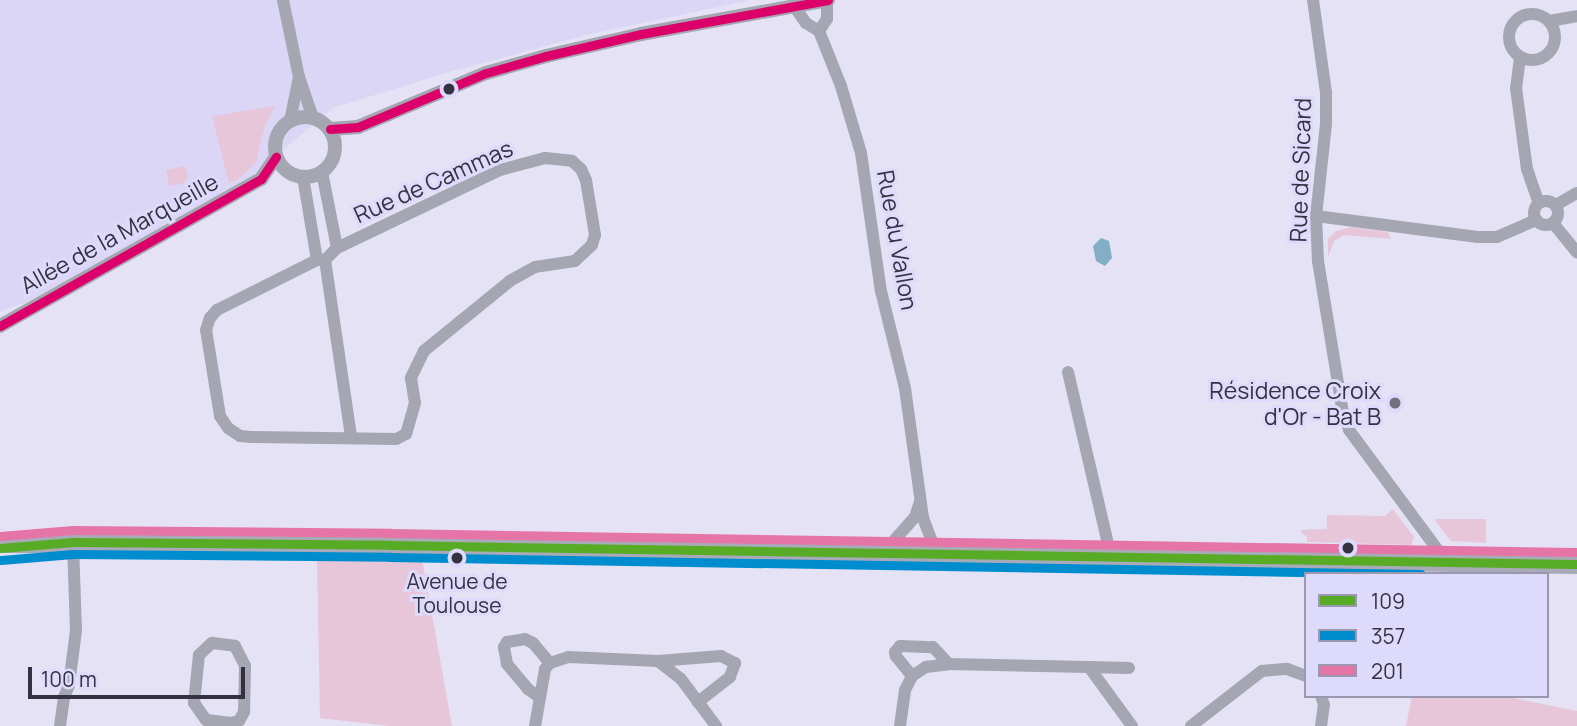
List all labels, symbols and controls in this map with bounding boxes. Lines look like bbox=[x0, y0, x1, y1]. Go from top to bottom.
unlabelled marker bbox=[442, 82, 456, 96]
street label: Rue de Sicard bbox=[1284, 97, 1316, 243]
street label: Rue de Cammas bbox=[349, 134, 517, 228]
street label: Allée de la Marqueille bbox=[15, 167, 223, 299]
street label: Rue du Vallon bbox=[872, 168, 924, 312]
place label: Résidence Croix d'Or - Bat B bbox=[1209, 376, 1381, 430]
marker: Résidence Croix d'Or - Bat B bbox=[1387, 395, 1403, 411]
unlabelled marker bbox=[1341, 541, 1355, 555]
marker: Avenue de Toulouse bbox=[450, 551, 464, 565]
place label: Avenue de Toulouse bbox=[407, 568, 507, 618]
legend bbox=[1304, 572, 1549, 698]
text: 109 bbox=[1371, 587, 1405, 615]
text: 357 bbox=[1371, 622, 1405, 650]
scale bar bbox=[32, 652, 248, 696]
text: 201 bbox=[1371, 657, 1404, 685]
text: 100 m bbox=[41, 665, 97, 693]

